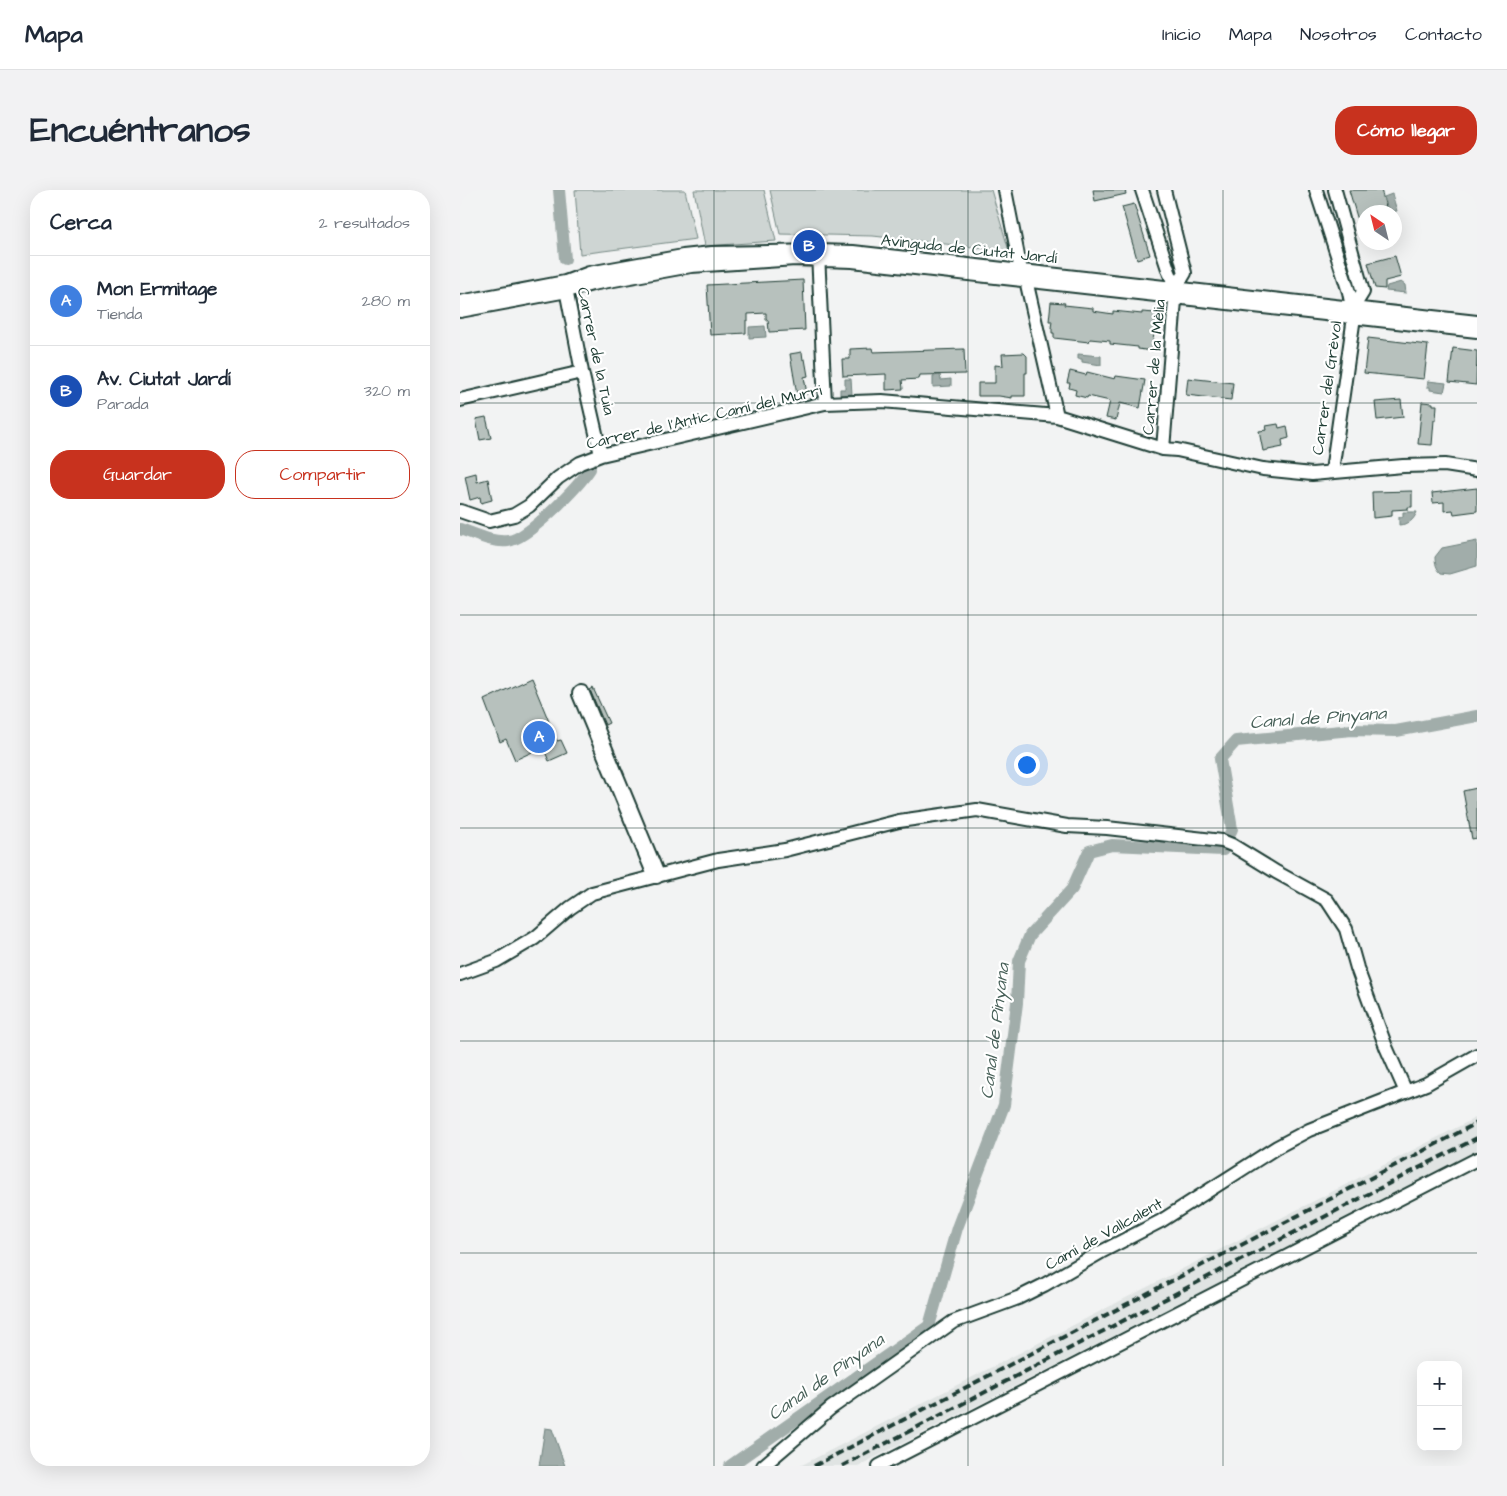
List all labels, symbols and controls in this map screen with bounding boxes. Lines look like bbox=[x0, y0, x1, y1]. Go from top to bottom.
text: Mapa bbox=[25, 18, 83, 52]
text: Inicio bbox=[1162, 22, 1201, 47]
text: Mapa bbox=[1229, 22, 1272, 47]
text: Nosotros bbox=[1300, 22, 1377, 47]
text: Contacto bbox=[1405, 22, 1482, 47]
text: Encuéntranos bbox=[30, 106, 251, 155]
button: Cómo llegar bbox=[1335, 106, 1477, 155]
north arrow bbox=[1357, 205, 1402, 250]
text: Cerca bbox=[50, 208, 112, 237]
text: 2 resultados bbox=[318, 212, 410, 234]
pin: B bbox=[793, 227, 825, 265]
street label: Avinguda de Ciutat Jardí bbox=[880, 229, 1059, 270]
text: Mon Ermitage bbox=[97, 276, 217, 303]
street label: Carrer de la Tuia bbox=[572, 285, 620, 417]
text: A bbox=[61, 290, 71, 312]
text: 280 m bbox=[362, 290, 410, 312]
street label: Carrer de la Mèlia bbox=[1137, 298, 1171, 436]
text: Tienda bbox=[97, 303, 142, 325]
street label: Carrer del Grèvol bbox=[1307, 320, 1347, 456]
text: Av. Ciutat Jardí bbox=[97, 366, 231, 393]
street label: Carrer de l'Antic Camí del Murri bbox=[584, 379, 824, 455]
text: B bbox=[60, 380, 72, 402]
text: 320 m bbox=[364, 380, 410, 402]
text: Parada bbox=[97, 393, 149, 415]
button: Guardar bbox=[50, 450, 225, 499]
button: Compartir bbox=[235, 450, 410, 499]
water label: Canal de Pinyana bbox=[1249, 701, 1388, 736]
pin: A bbox=[523, 718, 555, 756]
your location bbox=[1014, 752, 1040, 778]
water label: Canal de Pinyana bbox=[974, 961, 1017, 1100]
street label: Camí de Vallcalent bbox=[1041, 1192, 1167, 1275]
water label: Canal de Pinyana bbox=[763, 1327, 890, 1427]
map controls bbox=[1417, 1361, 1462, 1451]
button: + bbox=[1417, 1361, 1462, 1406]
button: − bbox=[1417, 1406, 1462, 1451]

